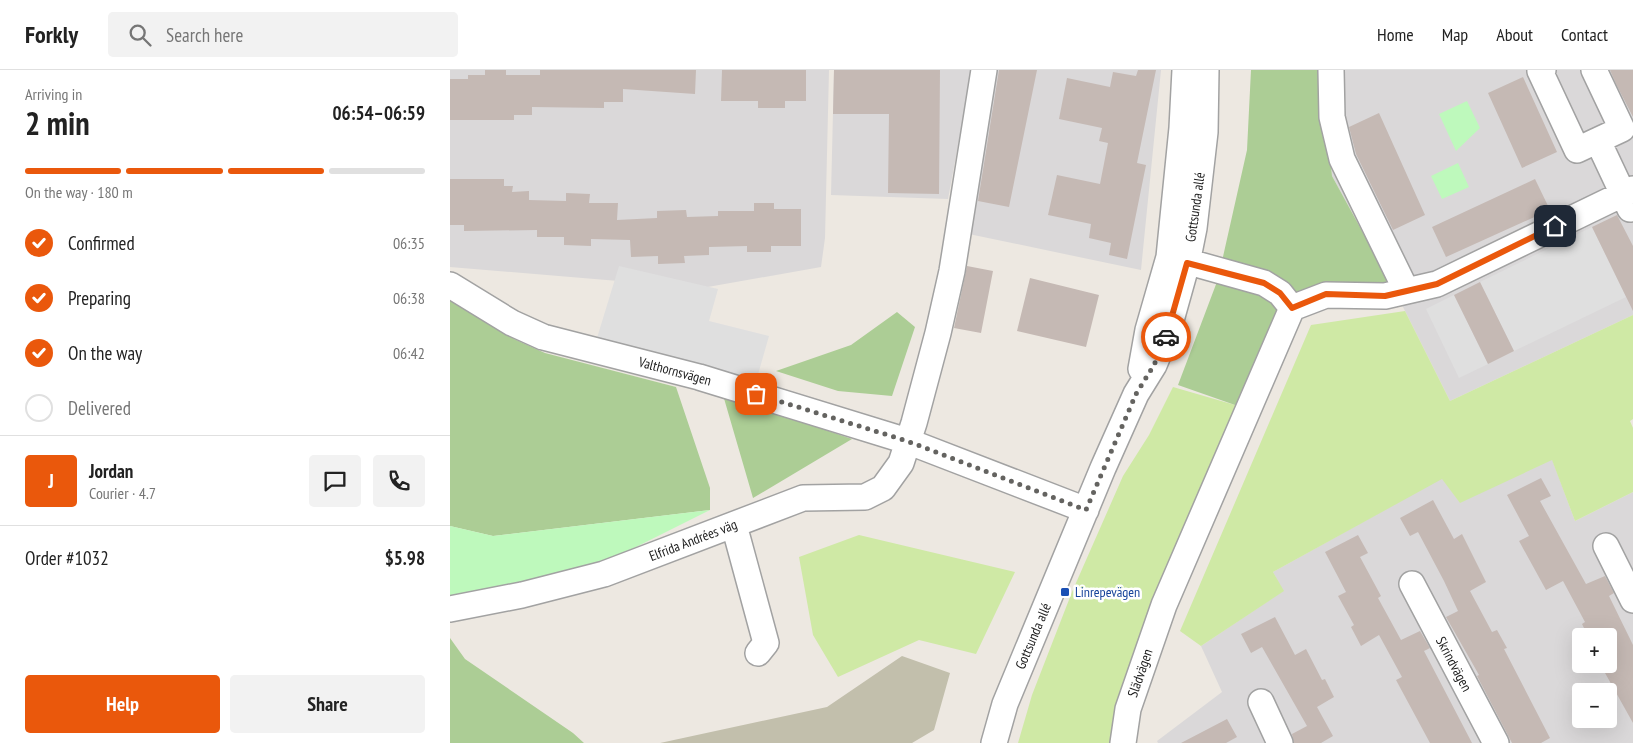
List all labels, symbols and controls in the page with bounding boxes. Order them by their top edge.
search box [108,12,458,57]
text: Forkly [25,19,78,50]
icon: search [126,21,154,49]
text: Search here [166,23,243,47]
text: Home [1377,23,1414,46]
text: Map [1442,23,1468,46]
text: About [1496,23,1533,46]
text: Contact [1561,23,1608,46]
text: Arriving in [25,84,82,104]
text: 06:54–06:59 [332,101,425,125]
text: 2 min [25,102,90,144]
street label: Gottsunda allé [1181,171,1209,243]
text: On the way · 180 m [25,182,133,202]
pin [1534,205,1576,247]
icon: home [1541,212,1569,240]
icon: check [25,229,53,257]
text: Confirmed [68,231,135,255]
text: 06:35 [393,233,425,253]
icon: check [25,284,53,312]
text: Preparing [68,286,131,310]
text: 06:38 [393,288,425,308]
courier [1141,312,1191,362]
icon: car [1152,323,1180,351]
icon: check [25,339,53,367]
text: On the way [68,341,142,365]
text: 06:42 [393,343,425,363]
street label: Valthornsvägen [636,352,713,389]
pin [735,373,777,415]
icon: bag [742,380,770,408]
text: Delivered [68,396,131,420]
button: chat [309,455,361,507]
button: phone [373,455,425,507]
text: Jordan [89,459,133,483]
text: J [48,469,54,493]
text: Courier · 4.7 [89,483,156,503]
street label: Elfrida Andrées väg [646,515,740,565]
text: Order #1032 [25,546,109,570]
text: $5.98 [385,546,425,570]
place label: Linrepevägen [1075,583,1140,601]
marker: Linrepevägen [1059,586,1071,598]
street label: Gottsunda allé [1011,600,1055,672]
map controls [1572,628,1617,728]
button: + [1572,628,1617,673]
street label: Skrindvägen [1432,634,1476,694]
street label: Slädvägen [1123,646,1157,700]
button: Help [25,675,220,733]
button: Share [230,675,425,733]
button: − [1572,683,1617,728]

